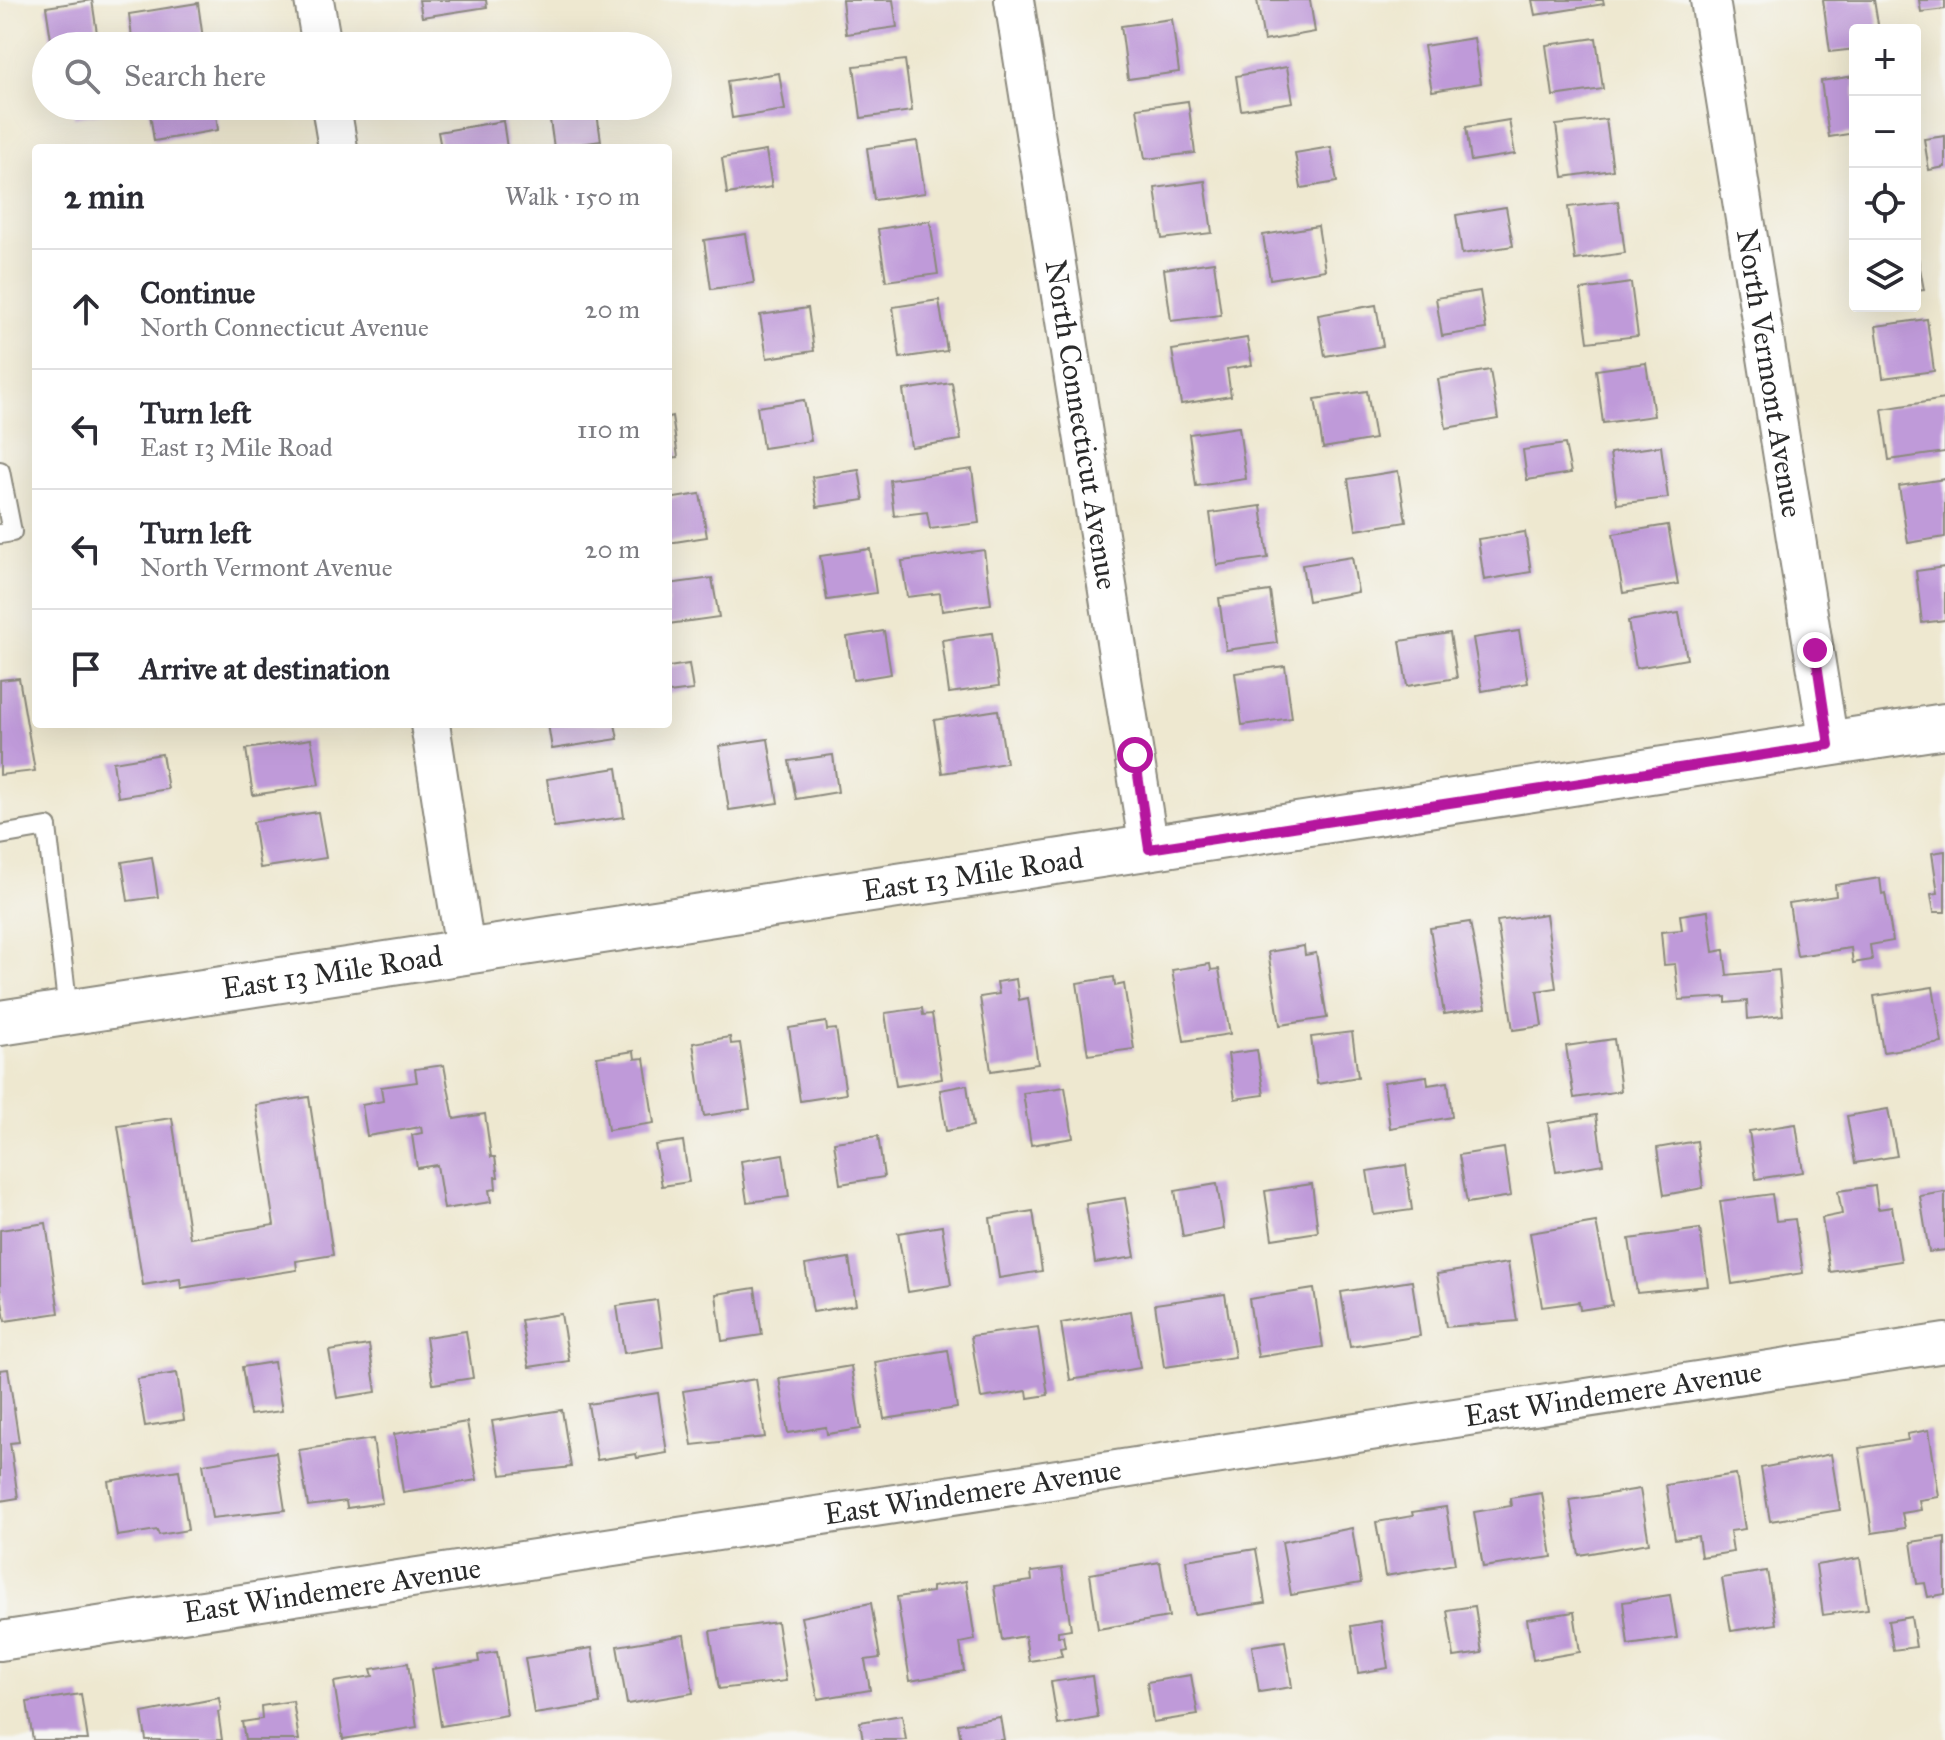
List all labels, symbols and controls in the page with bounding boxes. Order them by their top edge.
map controls [1849,24,1921,312]
button: + [1849,24,1921,96]
search box [32,32,672,120]
icon: search [60,54,104,98]
text: Search here [124,58,266,94]
button: − [1849,96,1921,168]
button: locate [1849,168,1921,240]
text: 2 min [64,176,144,217]
text: Walk · 150 m [505,180,640,212]
street label: North Vermont Avenue [1729,227,1810,520]
button: layers [1849,240,1921,312]
street label: North Connecticut Avenue [1038,257,1125,592]
text: Continue [140,275,255,311]
icon: ahead [64,287,108,331]
text: 20 m [585,293,640,325]
text: North Connecticut Avenue [140,311,429,343]
text: Turn left [140,395,251,431]
icon: left [64,407,108,451]
text: 110 m [577,413,640,445]
text: East 13 Mile Road [140,431,333,463]
text: Turn left [140,515,251,551]
icon: left [64,527,108,571]
text: 20 m [585,533,640,565]
text: North Vermont Avenue [140,551,393,583]
route end [1797,632,1833,668]
icon: arrive [64,647,108,691]
text: Arrive at destination [140,651,390,687]
route start [1117,737,1153,773]
street label: East 13 Mile Road [860,840,1086,909]
street label: East 13 Mile Road [219,938,445,1007]
street label: East Windemere Avenue [1462,1353,1764,1434]
street label: East Windemere Avenue [821,1451,1124,1533]
street label: East Windemere Avenue [181,1550,483,1631]

